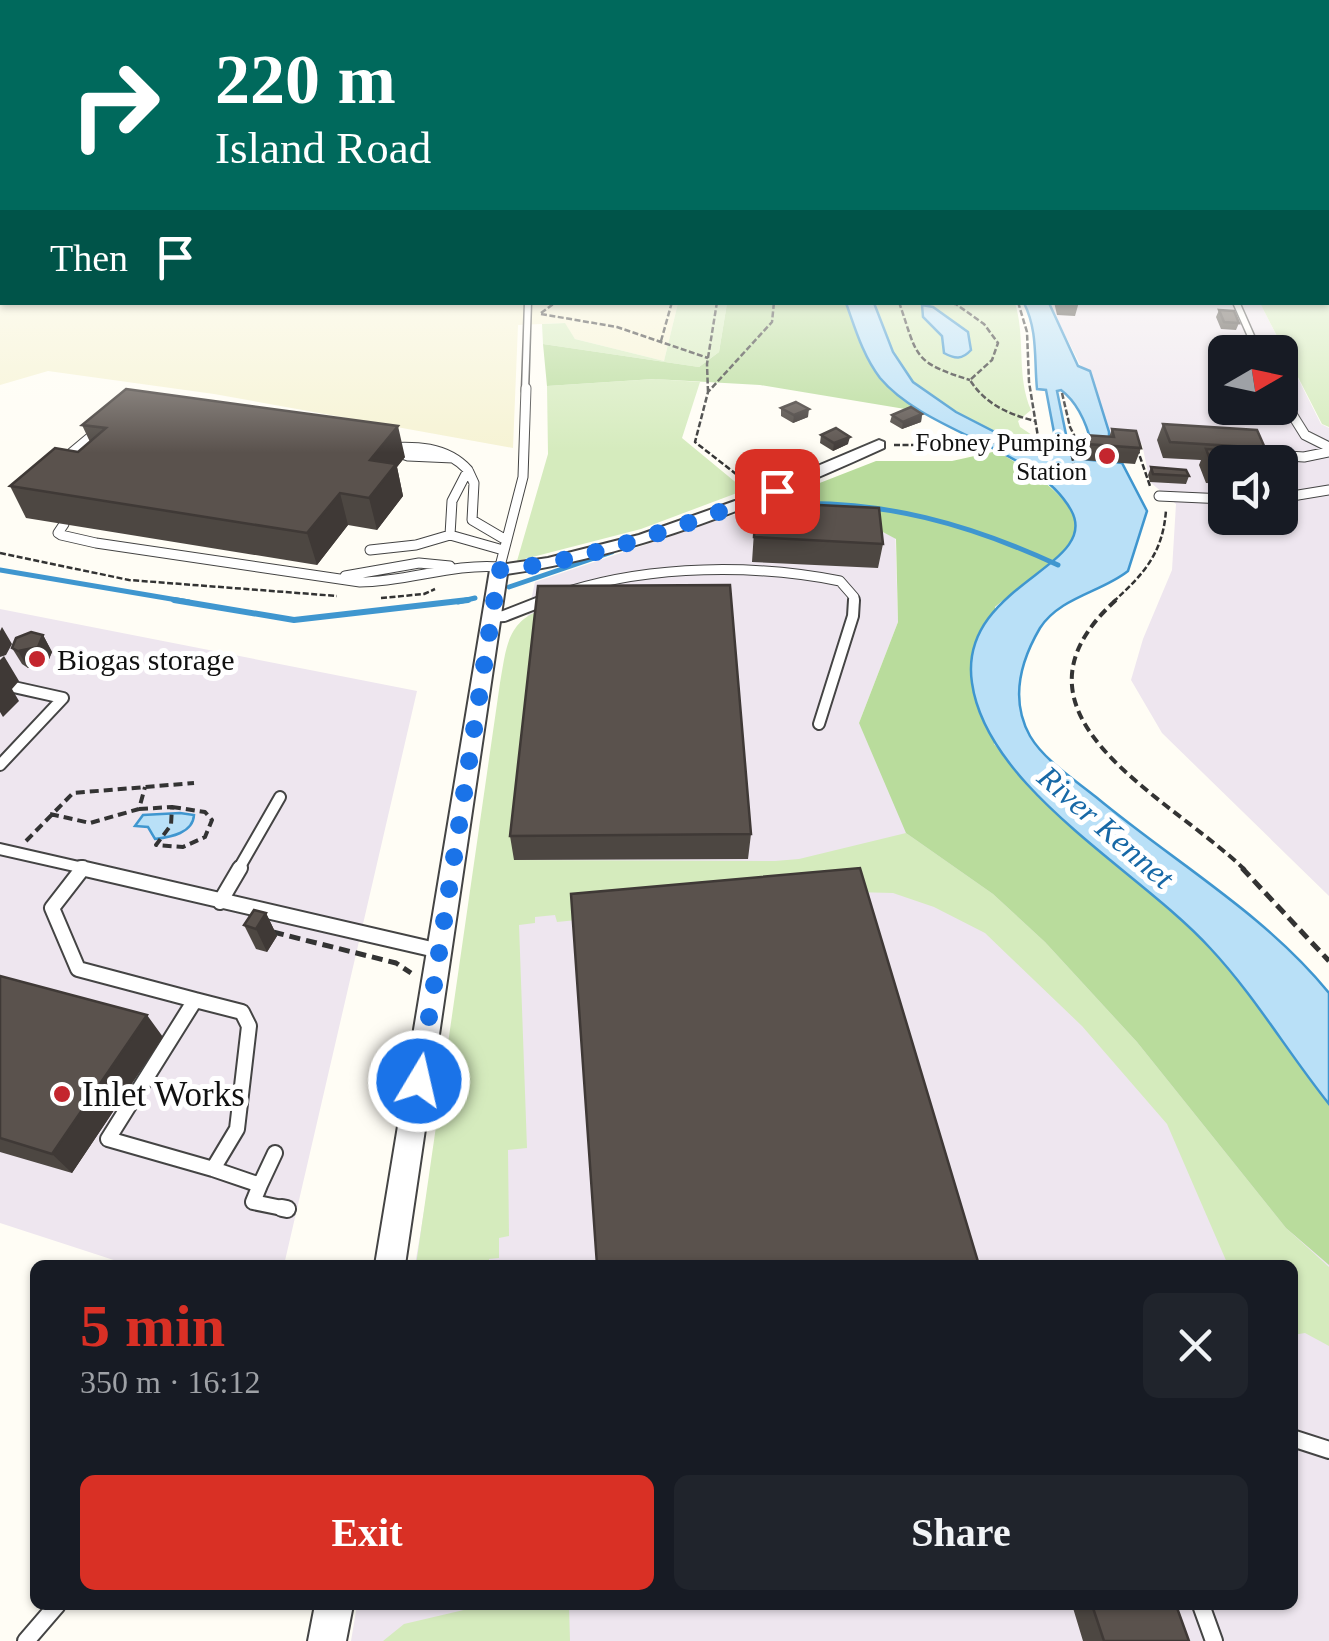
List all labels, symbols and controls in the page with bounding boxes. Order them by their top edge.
icon: right [50,40,180,170]
text: 220 m [215,41,396,118]
text: Island Road [215,123,431,173]
icon: arrive [148,230,203,285]
text: Then [50,237,128,279]
north arrow [1208,335,1298,425]
map controls [1208,335,1298,535]
place label: Fobney Pumping Station [915,429,1087,485]
marker: Fobney Pumping Station [1096,445,1118,467]
button: sound [1208,445,1298,535]
pin [735,449,820,534]
icon: arrive [750,464,805,519]
place label: Biogas storage [57,643,234,676]
marker: Biogas storage [26,648,48,670]
water label: River Kennet [1030,758,1182,896]
position arrow [367,1029,471,1133]
place label: Inlet Works [82,1075,245,1114]
marker: Inlet Works [51,1083,73,1105]
text: 5 min [80,1293,225,1359]
button: close [1143,1293,1248,1398]
text: 350 m · 16:12 [80,1364,260,1400]
button: Exit [80,1475,654,1590]
button: Share [674,1475,1248,1590]

